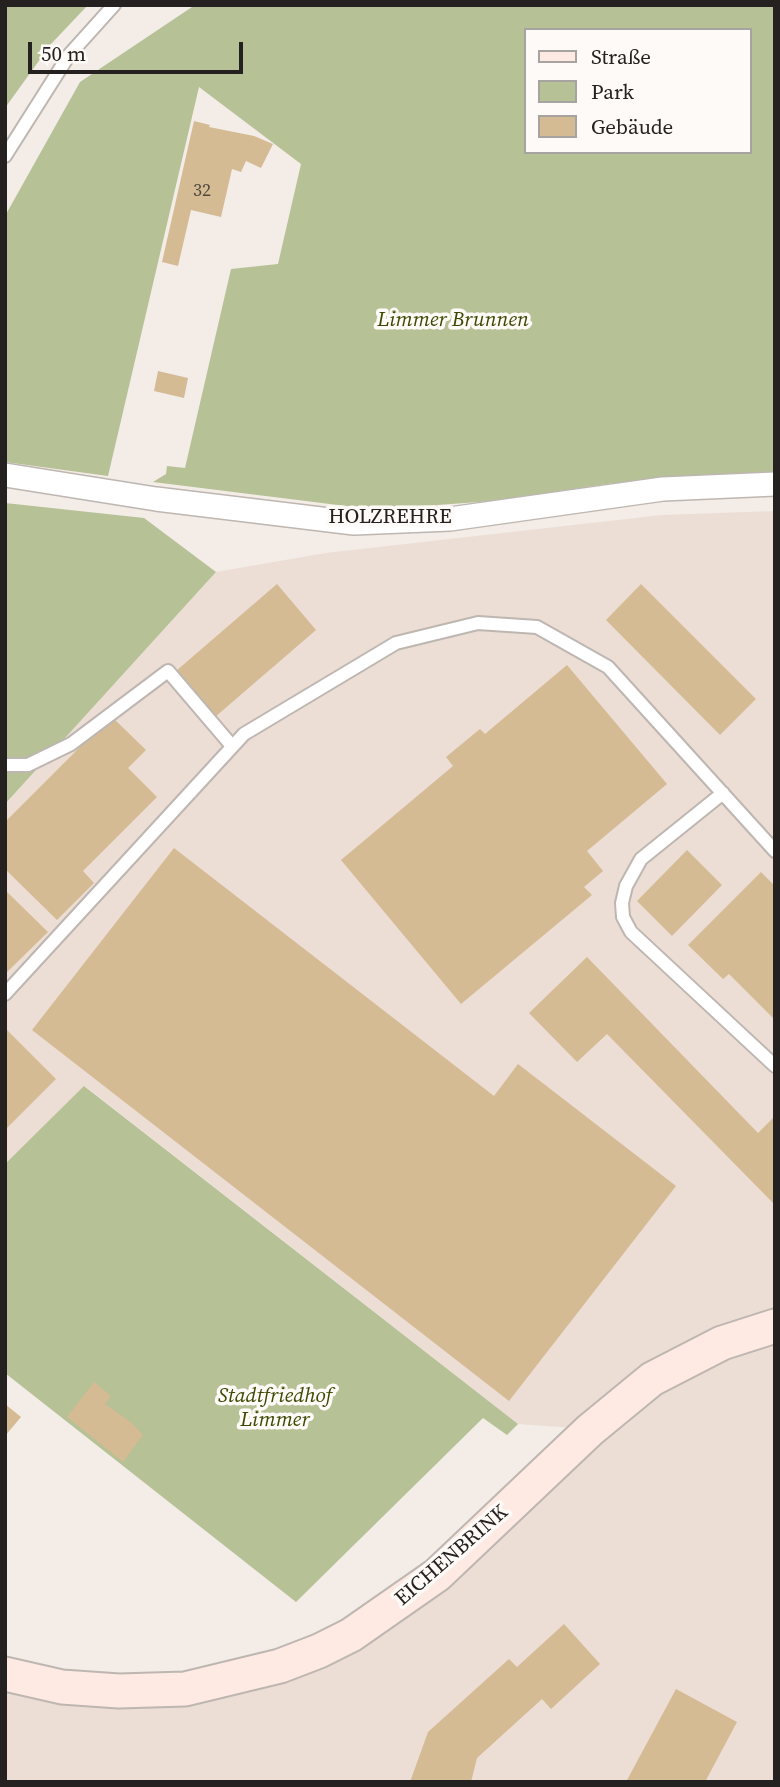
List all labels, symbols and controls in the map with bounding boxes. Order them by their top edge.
scale bar [32,28,247,72]
legend [524,28,752,154]
text: 50 m [41,39,86,68]
text: Straße [591,42,651,71]
text: Park [591,77,634,106]
text: Gebäude [591,112,673,141]
house number: 32 [193,180,211,202]
park label: Limmer Brunnen [377,308,529,334]
street label: HOLZREHRE [328,505,452,531]
park label: Stadtfriedhof Limmer [218,1384,332,1434]
street label: EICHENBRINK [391,1500,513,1612]

